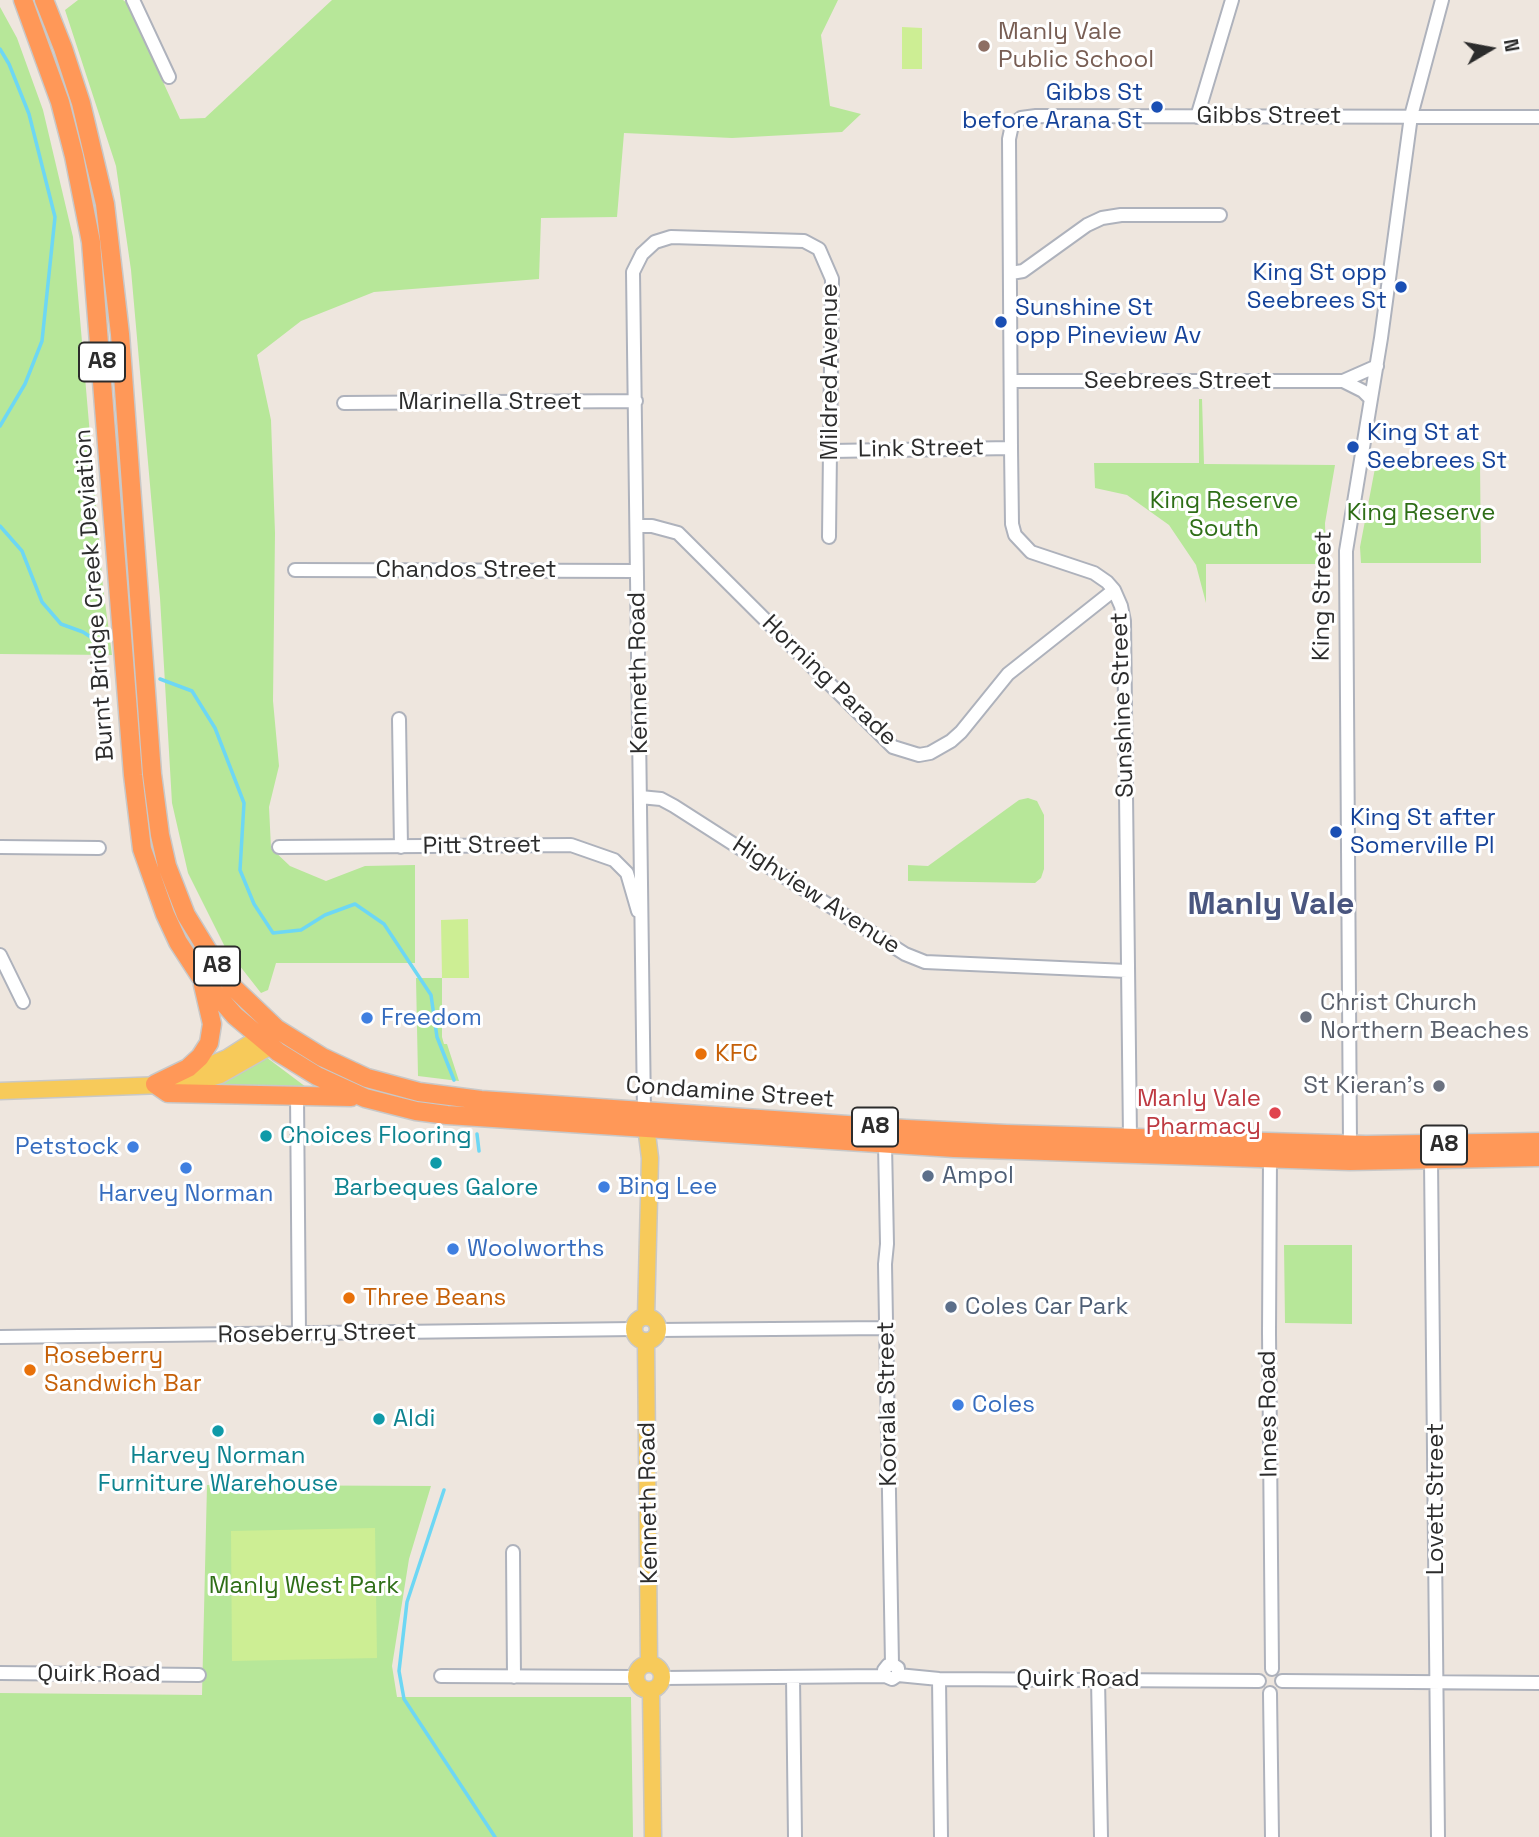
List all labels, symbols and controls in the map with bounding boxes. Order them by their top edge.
north arrow [1455,14,1525,84]
place label: Manly Vale Public School [998,18,1154,74]
text: N [1498,37,1525,54]
marker: Manly Vale Public School [976,38,992,54]
place label: Gibbs St before Arana St [962,79,1143,135]
marker: Gibbs St before Arana St [1149,99,1165,115]
street label: Gibbs Street [1197,102,1341,130]
place label: King St opp Seebrees St [1247,259,1387,315]
marker: King St opp Seebrees St [1393,279,1409,295]
street label: Mildred Avenue [816,283,844,461]
place label: Sunshine St opp Pineview Av [1015,294,1201,350]
marker: Sunshine St opp Pineview Av [993,314,1009,330]
road number: A8 [79,342,125,382]
street label: Seebrees Street [1084,367,1272,395]
street label: Marinella Street [398,388,582,416]
place label: King St at Seebrees St [1367,419,1507,475]
street label: Burnt Bridge Creek Deviation [69,428,121,762]
street label: Link Street [858,434,984,464]
marker: King St at Seebrees St [1345,439,1361,455]
park label: King Reserve South [1150,487,1298,543]
park label: King Reserve [1347,499,1495,527]
street label: King Street [1307,531,1339,661]
street label: Chandos Street [375,556,557,584]
street label: Kenneth Road [623,592,655,754]
street label: Horning Parade [756,609,902,753]
street label: Sunshine Street [1105,612,1141,798]
place label: King St after Somerville Pl [1350,804,1496,860]
marker: King St after Somerville Pl [1328,824,1344,840]
street label: Pitt Street [422,831,542,861]
street label: Highview Avenue [727,831,905,961]
district label: Manly Vale [1187,886,1355,924]
road number: A8 [194,946,240,986]
place label: Christ Church Northern Beaches [1320,989,1529,1045]
place label: Freedom [381,1004,482,1032]
marker: Christ Church Northern Beaches [1298,1009,1314,1025]
marker: Freedom [359,1010,375,1026]
place label: KFC [715,1040,758,1068]
marker: KFC [693,1046,709,1062]
street label: Condamine Street [625,1071,835,1115]
place label: St Kieran's [1303,1072,1425,1100]
marker: St Kieran's [1431,1078,1447,1094]
place label: Manly Vale Pharmacy [1137,1085,1261,1141]
marker: Manly Vale Pharmacy [1267,1105,1283,1121]
road number: A8 [852,1108,898,1146]
place label: Choices Flooring [280,1122,472,1150]
road number: A8 [1421,1126,1467,1164]
marker: Choices Flooring [258,1128,274,1144]
place label: Petstock [15,1133,119,1161]
marker: Petstock [125,1139,141,1155]
marker: Barbeques Galore [428,1155,444,1171]
marker: Harvey Norman [178,1160,194,1176]
place label: Ampol [942,1162,1014,1190]
marker: Ampol [920,1168,936,1184]
place label: Bing Lee [618,1173,717,1201]
place label: Barbeques Galore [334,1174,538,1202]
marker: Bing Lee [596,1179,612,1195]
place label: Harvey Norman [98,1180,274,1208]
place label: Woolworths [467,1235,604,1263]
marker: Woolworths [445,1241,461,1257]
place label: Three Beans [363,1284,506,1312]
marker: Three Beans [341,1290,357,1306]
place label: Coles Car Park [965,1293,1128,1321]
marker: Coles Car Park [943,1299,959,1315]
street label: Roseberry Street [217,1318,417,1350]
street label: Koorala Street [872,1321,904,1487]
place label: Roseberry Sandwich Bar [44,1342,202,1398]
street label: Innes Road [1253,1350,1285,1478]
marker: Roseberry Sandwich Bar [22,1362,38,1378]
place label: Coles [972,1391,1035,1419]
marker: Coles [950,1397,966,1413]
place label: Aldi [393,1405,435,1433]
marker: Aldi [371,1411,387,1427]
street label: Kenneth Road [633,1422,665,1584]
marker: Harvey Norman Furniture Warehouse [210,1423,226,1439]
street label: Lovett Street [1422,1423,1450,1575]
place label: Harvey Norman Furniture Warehouse [98,1442,338,1498]
park label: Manly West Park [209,1572,399,1600]
street label: Quirk Road [37,1660,161,1688]
street label: Quirk Road [1016,1665,1140,1693]

